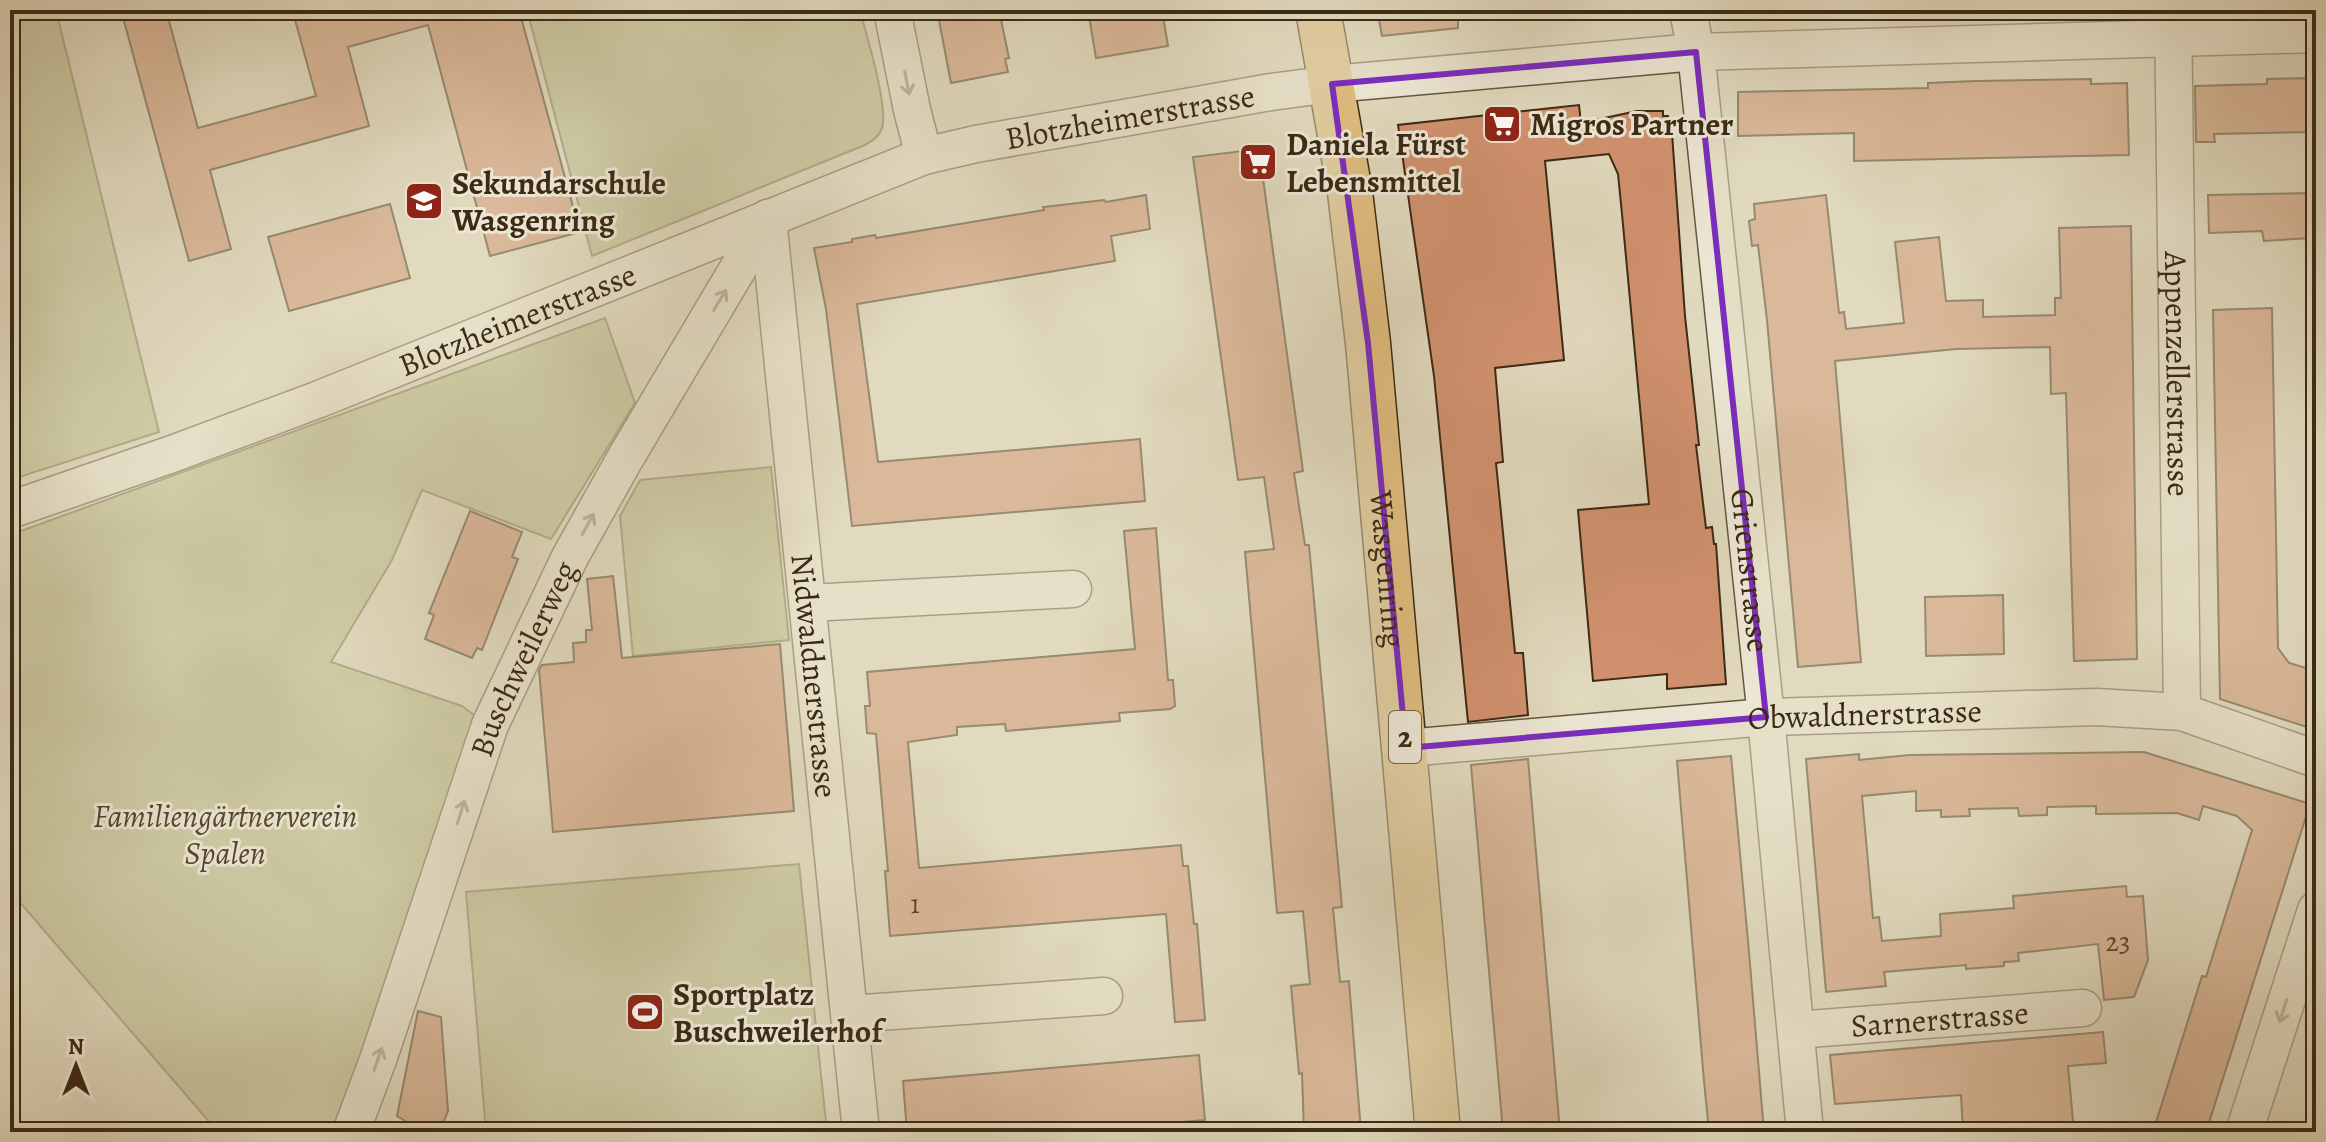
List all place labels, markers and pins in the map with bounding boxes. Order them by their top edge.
place label: Migros Partner [1530,102,1733,146]
supermarket icon: Migros Partner [1481,103,1523,145]
place label: Daniela Fürst Lebensmittel [1286,122,1466,203]
supermarket icon: Daniela Fürst Lebensmittel [1237,141,1279,183]
place label: Sekundarschule Wasgenring [451,161,666,242]
school or university icon: Sekundarschule Wasgenring [403,180,445,222]
place label: Sportplatz Buschweilerhof [673,972,886,1053]
sports icon: Sportplatz Buschweilerhof [624,991,666,1033]

